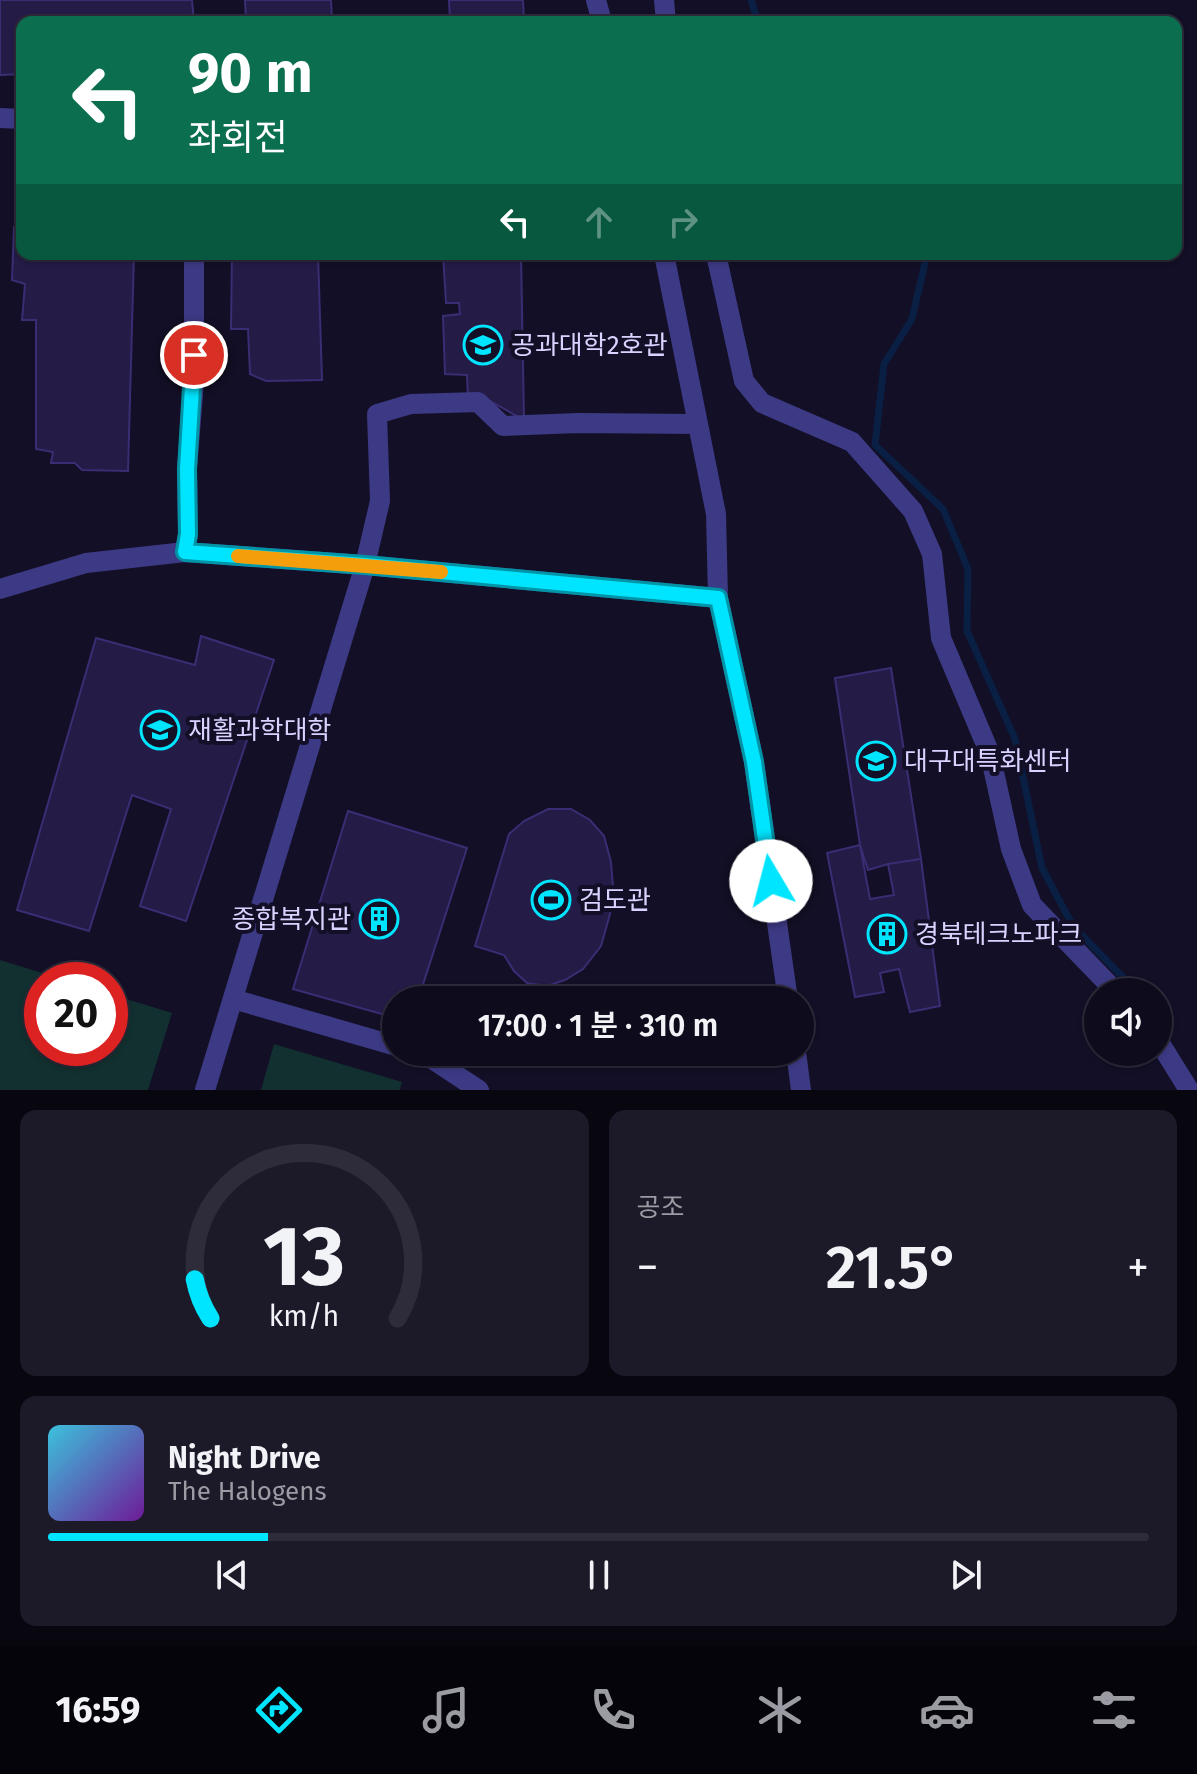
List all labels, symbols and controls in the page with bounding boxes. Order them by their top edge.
text: 90 m [188,40,313,107]
icon: left [56,48,160,152]
text: 좌회전 [188,116,287,160]
icon: left [493,200,537,244]
icon: ahead [577,200,621,244]
icon: right [661,200,705,244]
pin [160,321,228,389]
school or university icon: 공과대학2호관 [462,324,504,366]
place label: 공과대학2호관 [511,330,667,361]
icon: arrive [172,333,216,377]
school or university icon: 재활과학대학 [139,709,181,751]
place label: 재활과학대학 [188,715,332,746]
school or university icon: 대구대특화센터 [855,740,897,782]
place label: 대구대특화센터 [904,746,1071,777]
position arrow [729,839,813,923]
sports icon: 검도관 [530,879,572,921]
place label: 검도관 [579,885,651,916]
building icon: 종합복지관 [358,898,400,940]
place label: 종합복지관 [231,904,351,935]
building icon: 경북테크노파크 [866,913,908,955]
place label: 경북테크노파크 [915,919,1082,950]
speed limit sign: 20 [24,962,128,1066]
map controls [1084,978,1172,1066]
button: sound [1084,978,1172,1066]
text: 17:00 · 1 분 · 310 m [478,1008,718,1044]
text: 공조 [637,1192,684,1223]
text: 13 [263,1207,345,1307]
text: 21.5° [826,1232,960,1304]
text: − [637,1241,659,1294]
text: + [1127,1241,1149,1294]
text: km/h [269,1299,340,1334]
text: Night Drive [168,1440,321,1476]
text: The Halogens [168,1476,327,1507]
icon: previous [210,1553,254,1597]
icon: pause [577,1553,621,1597]
icon: next [944,1553,988,1597]
icon: directions [251,1682,307,1738]
icon: music [418,1682,474,1738]
icon: phone [585,1682,641,1738]
icon: climate [752,1682,808,1738]
icon: car [919,1682,975,1738]
icon: filters [1086,1682,1142,1738]
text: 16:59 [55,1688,140,1732]

